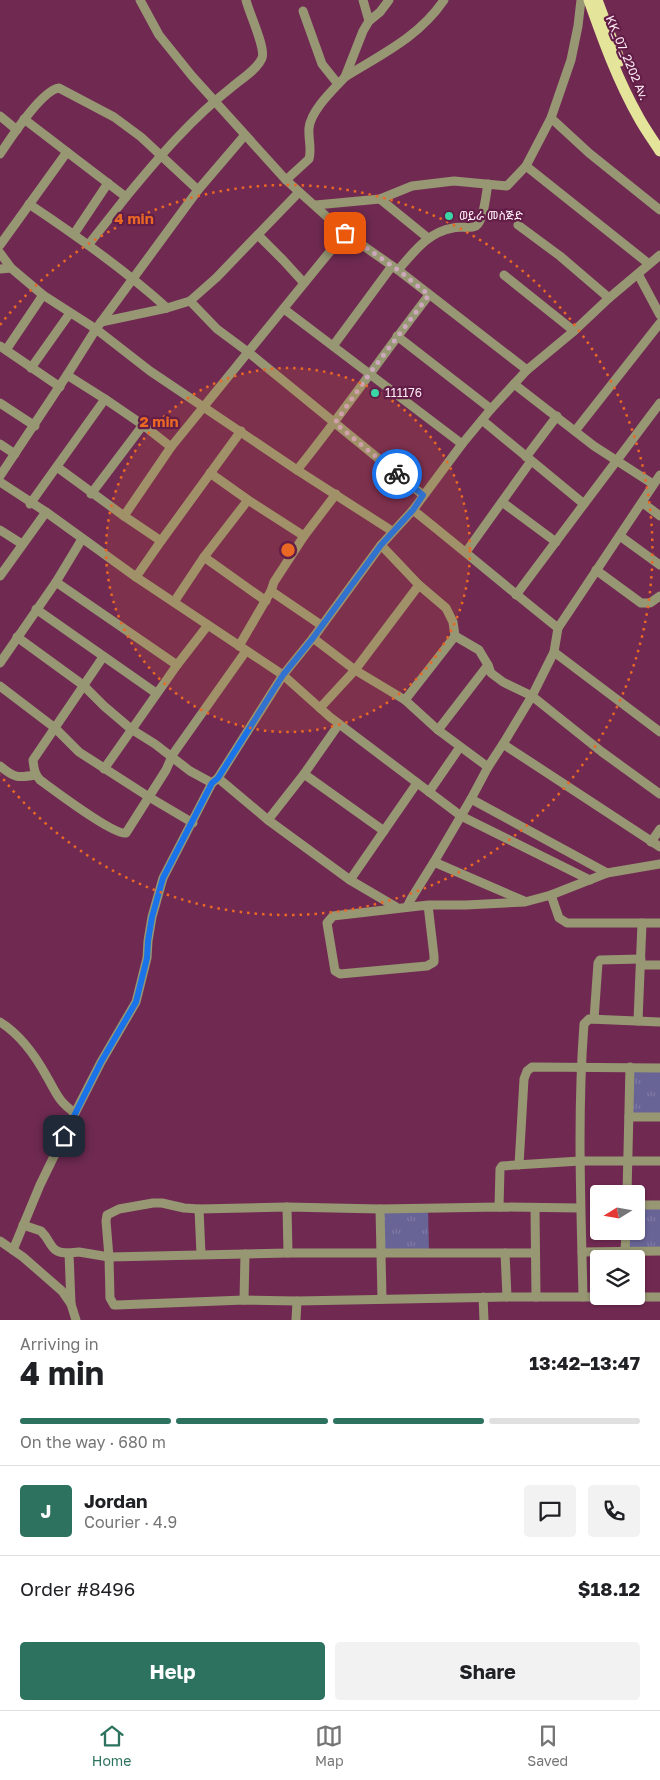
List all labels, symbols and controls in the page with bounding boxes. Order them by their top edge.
street label: KK_07_2202 Av. [603,13,652,102]
place label: ወይራ መስጅድ [459,208,523,223]
text: 4 min [114,209,154,227]
marker: ወይራ መስጅድ [443,210,455,222]
pin [324,212,366,254]
icon: bag [331,219,359,247]
place label: 111176 [385,385,422,400]
marker: 111176 [369,387,381,399]
text: 2 min [139,412,179,430]
courier [372,449,422,499]
icon: bike [383,460,411,488]
centre of rings [279,541,297,559]
pin [43,1115,85,1157]
icon: home [50,1122,78,1150]
north arrow [590,1185,645,1240]
map controls [590,1185,645,1305]
button: layers [590,1250,645,1305]
text: Arriving in [20,1334,99,1354]
text: 13:42–13:47 [529,1351,640,1374]
text: 4 min [20,1354,104,1392]
text: On the way · 680 m [20,1432,166,1452]
button: chat [524,1485,576,1537]
button: phone [588,1485,640,1537]
text: Jordan [84,1489,148,1512]
text: J [41,1499,51,1522]
text: Courier · 4.9 [84,1512,177,1532]
text: Order #8496 [20,1577,135,1600]
text: $18.12 [578,1577,640,1600]
button: Help [20,1642,325,1700]
button: Share [335,1642,640,1700]
tab: Home [92,1722,131,1769]
tab: Map [315,1722,344,1769]
tab: Saved [527,1722,568,1769]

